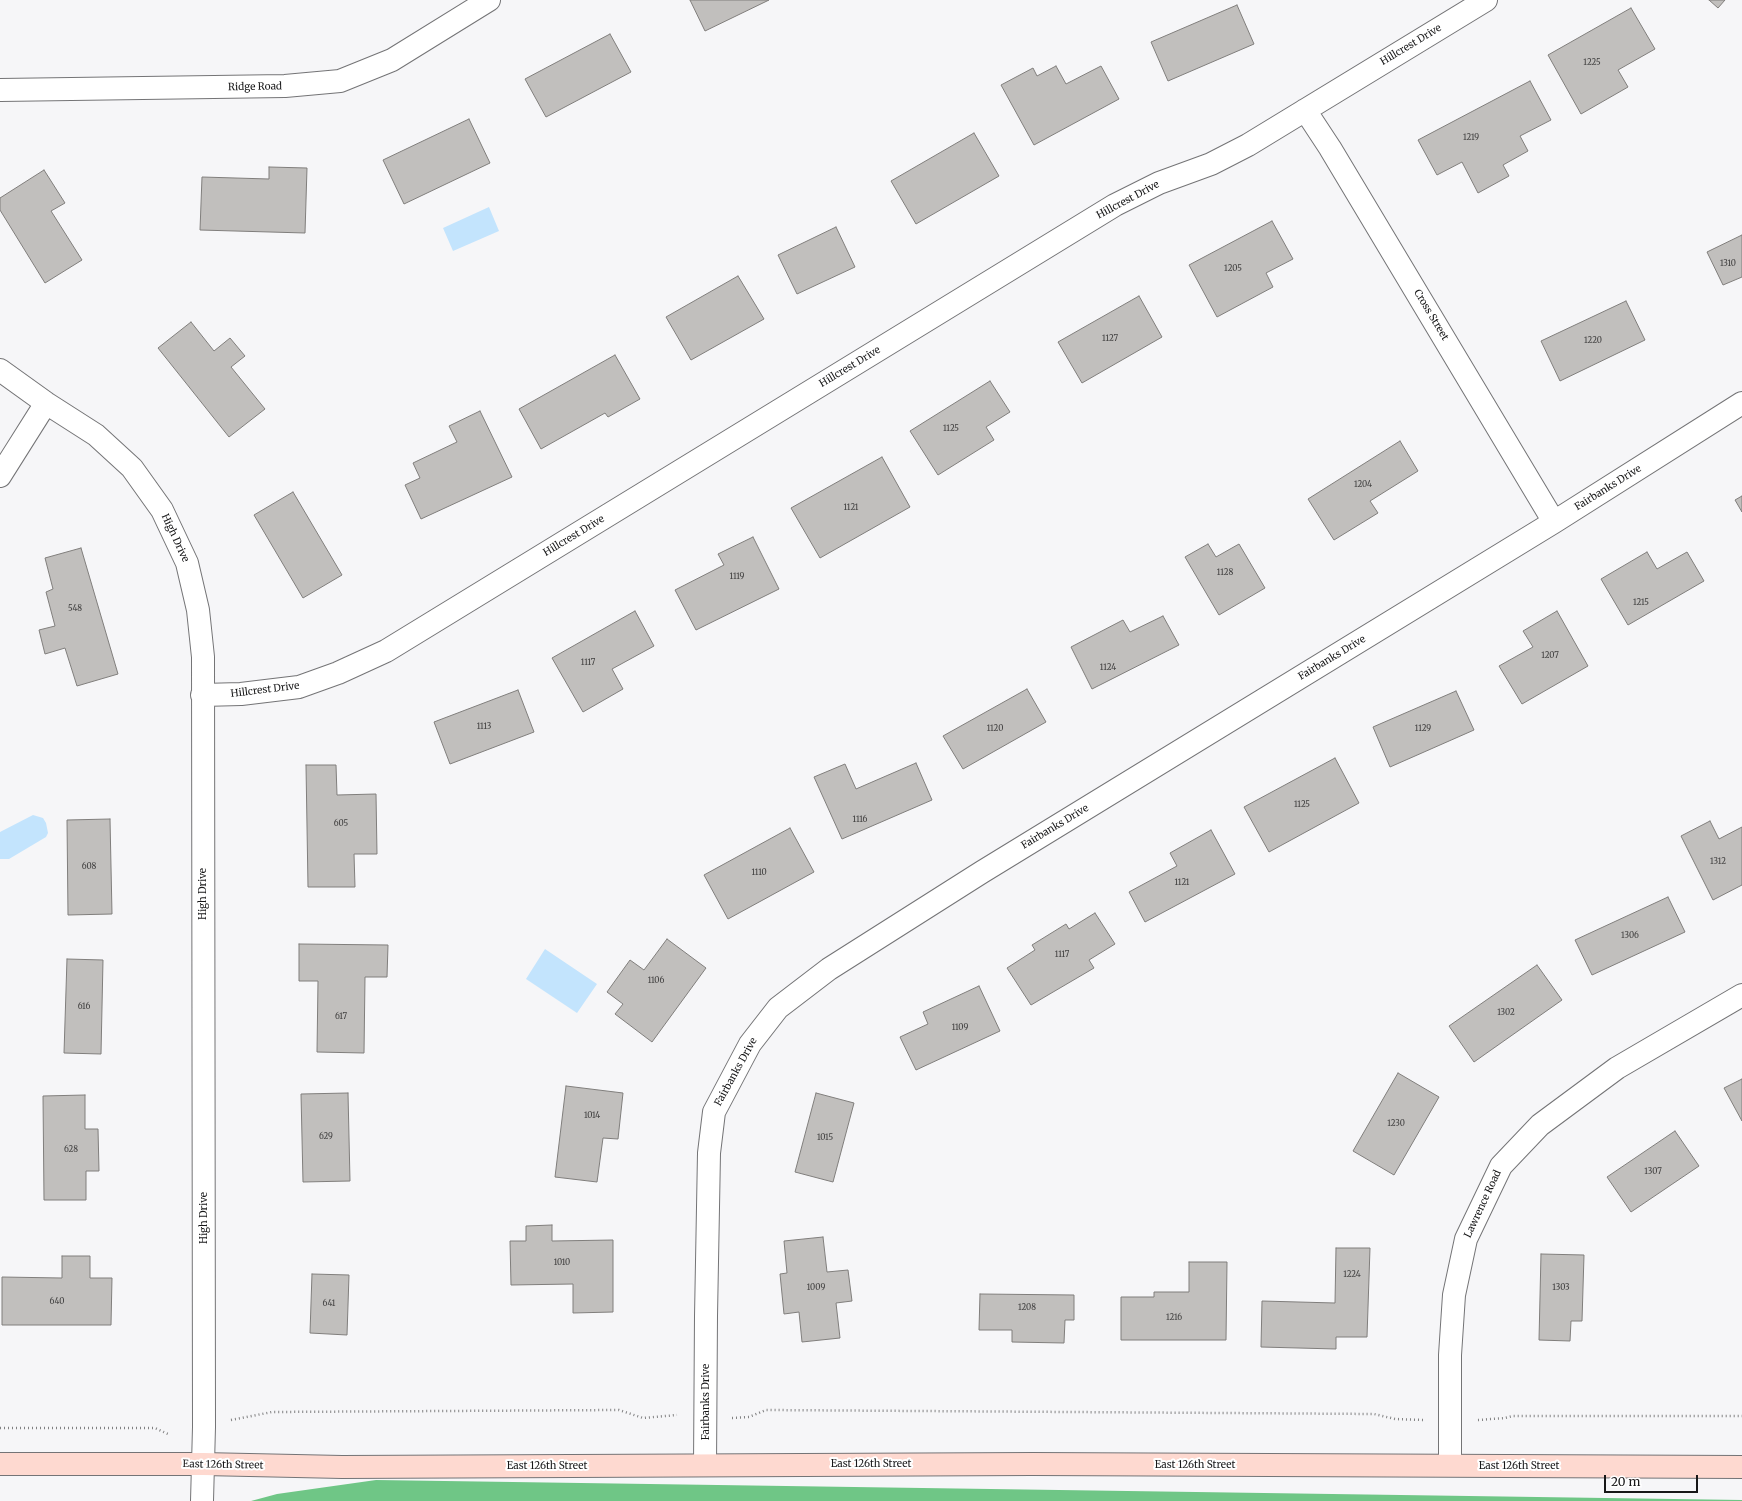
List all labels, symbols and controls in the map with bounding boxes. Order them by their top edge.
street label: Hillcrest Drive [1378,22,1444,68]
house number: 1225 [1583,58,1601,68]
street label: Ridge Road [228,81,282,93]
house number: 1219 [1463,133,1479,143]
street label: Hillcrest Drive [1095,178,1161,222]
house number: 1310 [1720,259,1736,269]
house number: 1205 [1224,264,1242,274]
street label: Cross Street [1411,287,1451,343]
house number: 1127 [1102,334,1118,344]
house number: 1220 [1584,336,1602,346]
street label: Hillcrest Drive [817,344,883,390]
house number: 1125 [943,424,959,434]
street label: Fairbanks Drive [1572,463,1644,513]
house number: 1204 [1354,480,1372,490]
house number: 1121 [844,503,858,513]
street label: High Drive [159,512,191,564]
street label: Hillcrest Drive [541,513,607,559]
house number: 1128 [1217,568,1233,578]
house number: 1119 [730,572,744,582]
house number: 1215 [1633,598,1649,608]
house number: 548 [68,604,82,614]
street label: Fairbanks Drive [1296,633,1368,683]
house number: 1207 [1541,651,1559,661]
house number: 1117 [581,658,595,668]
house number: 1124 [1100,663,1116,673]
street label: Hillcrest Drive [230,680,300,700]
house number: 1113 [477,722,491,732]
house number: 1120 [987,724,1003,734]
house number: 1129 [1415,724,1431,734]
house number: 1125 [1294,800,1310,810]
street label: Fairbanks Drive [1019,802,1091,852]
house number: 1116 [853,815,867,825]
house number: 605 [334,819,348,829]
house number: 1312 [1710,857,1726,867]
house number: 608 [82,862,96,872]
street label: High Drive [197,868,209,920]
house number: 1110 [751,868,767,878]
house number: 1121 [1175,878,1189,888]
house number: 1306 [1621,931,1639,941]
house number: 1117 [1055,950,1069,960]
house number: 1106 [648,976,664,986]
house number: 616 [78,1002,90,1012]
house number: 1302 [1497,1008,1515,1018]
house number: 617 [335,1012,347,1022]
house number: 1109 [952,1023,968,1033]
street label: Fairbanks Drive [712,1036,760,1108]
house number: 1014 [584,1111,600,1121]
house number: 1230 [1387,1119,1405,1129]
house number: 629 [319,1132,333,1142]
house number: 1015 [817,1133,833,1143]
house number: 628 [64,1145,78,1155]
house number: 1307 [1644,1167,1662,1177]
street label: Lawrence Road [1462,1168,1504,1240]
street label: High Drive [198,1192,210,1244]
house number: 1010 [554,1258,570,1268]
house number: 1224 [1343,1270,1361,1280]
house number: 1009 [807,1283,825,1293]
house number: 1303 [1552,1283,1570,1293]
house number: 640 [50,1297,64,1307]
house number: 641 [323,1299,335,1309]
house number: 1208 [1018,1303,1036,1313]
house number: 1216 [1166,1313,1182,1323]
street label: Fairbanks Drive [700,1364,712,1440]
street label: East 126th Street [183,1458,263,1472]
street label: East 126th Street [831,1458,911,1470]
street label: East 126th Street [1155,1459,1235,1471]
street label: East 126th Street [507,1460,587,1472]
street label: East 126th Street [1479,1460,1559,1472]
scale bar [1606,1467,1700,1493]
text: 20 m [1611,1474,1640,1489]

